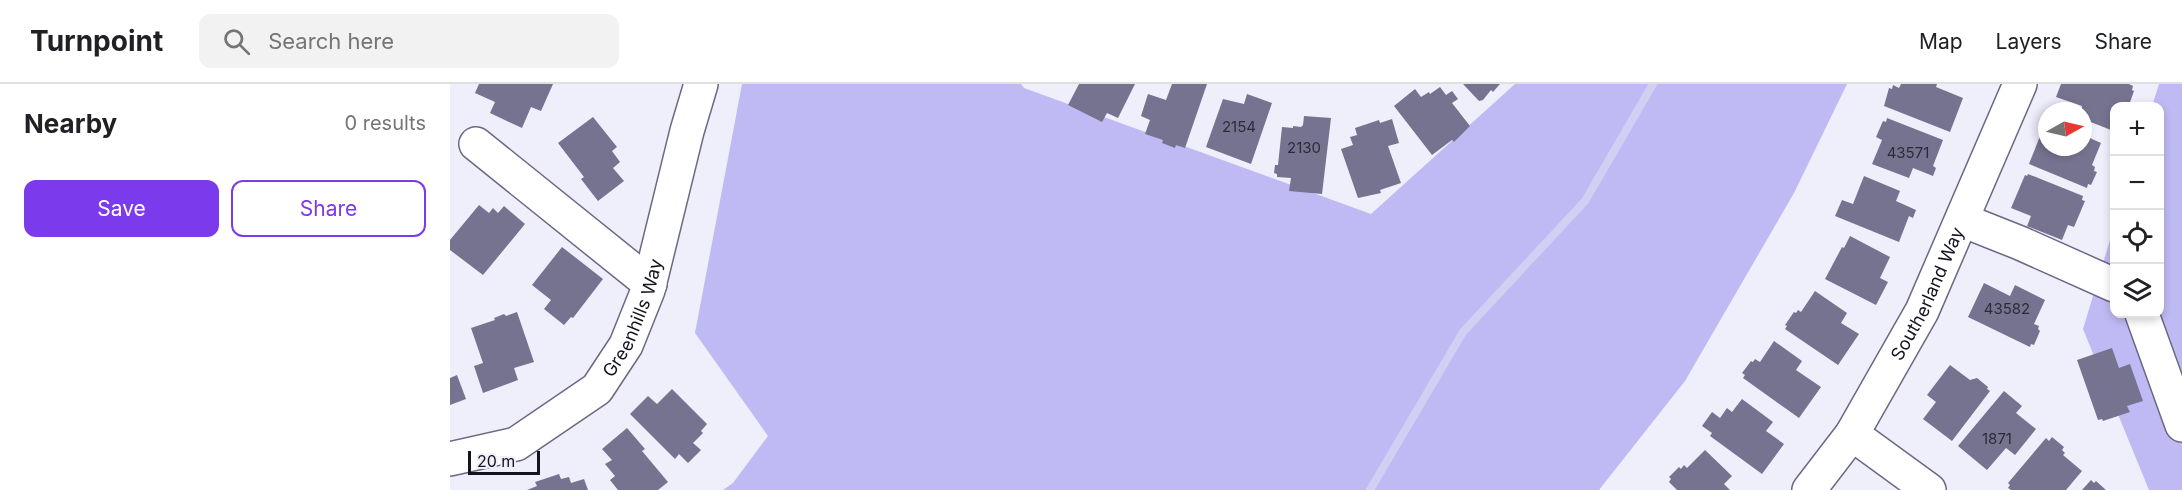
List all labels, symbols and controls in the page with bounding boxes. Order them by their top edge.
search box [199,14,619,68]
text: Turnpoint [30,24,163,58]
icon: search [220,25,253,58]
text: Search here [268,28,394,54]
text: Map [1919,29,1963,54]
text: Layers [1996,29,2062,54]
text: Share [2095,29,2152,54]
north arrow [2038,102,2092,156]
map controls [2110,102,2164,318]
button: + [2110,102,2164,156]
text: Nearby [24,108,117,139]
text: 0 results [344,111,426,135]
house number: 2154 [1222,117,1256,136]
house number: 2130 [1287,138,1321,157]
house number: 43571 [1887,143,1929,162]
button: − [2110,156,2164,210]
button: Save [24,180,219,237]
button: Share [231,180,426,237]
button: locate [2110,210,2164,264]
street label: Southerland Way [1886,224,1967,364]
street label: Greenhills Way [598,257,666,381]
button: layers [2110,264,2164,318]
house number: 43582 [1984,299,2030,318]
house number: 1871 [1982,429,2012,448]
scale bar [468,448,540,476]
text: 20 m [477,451,515,471]

